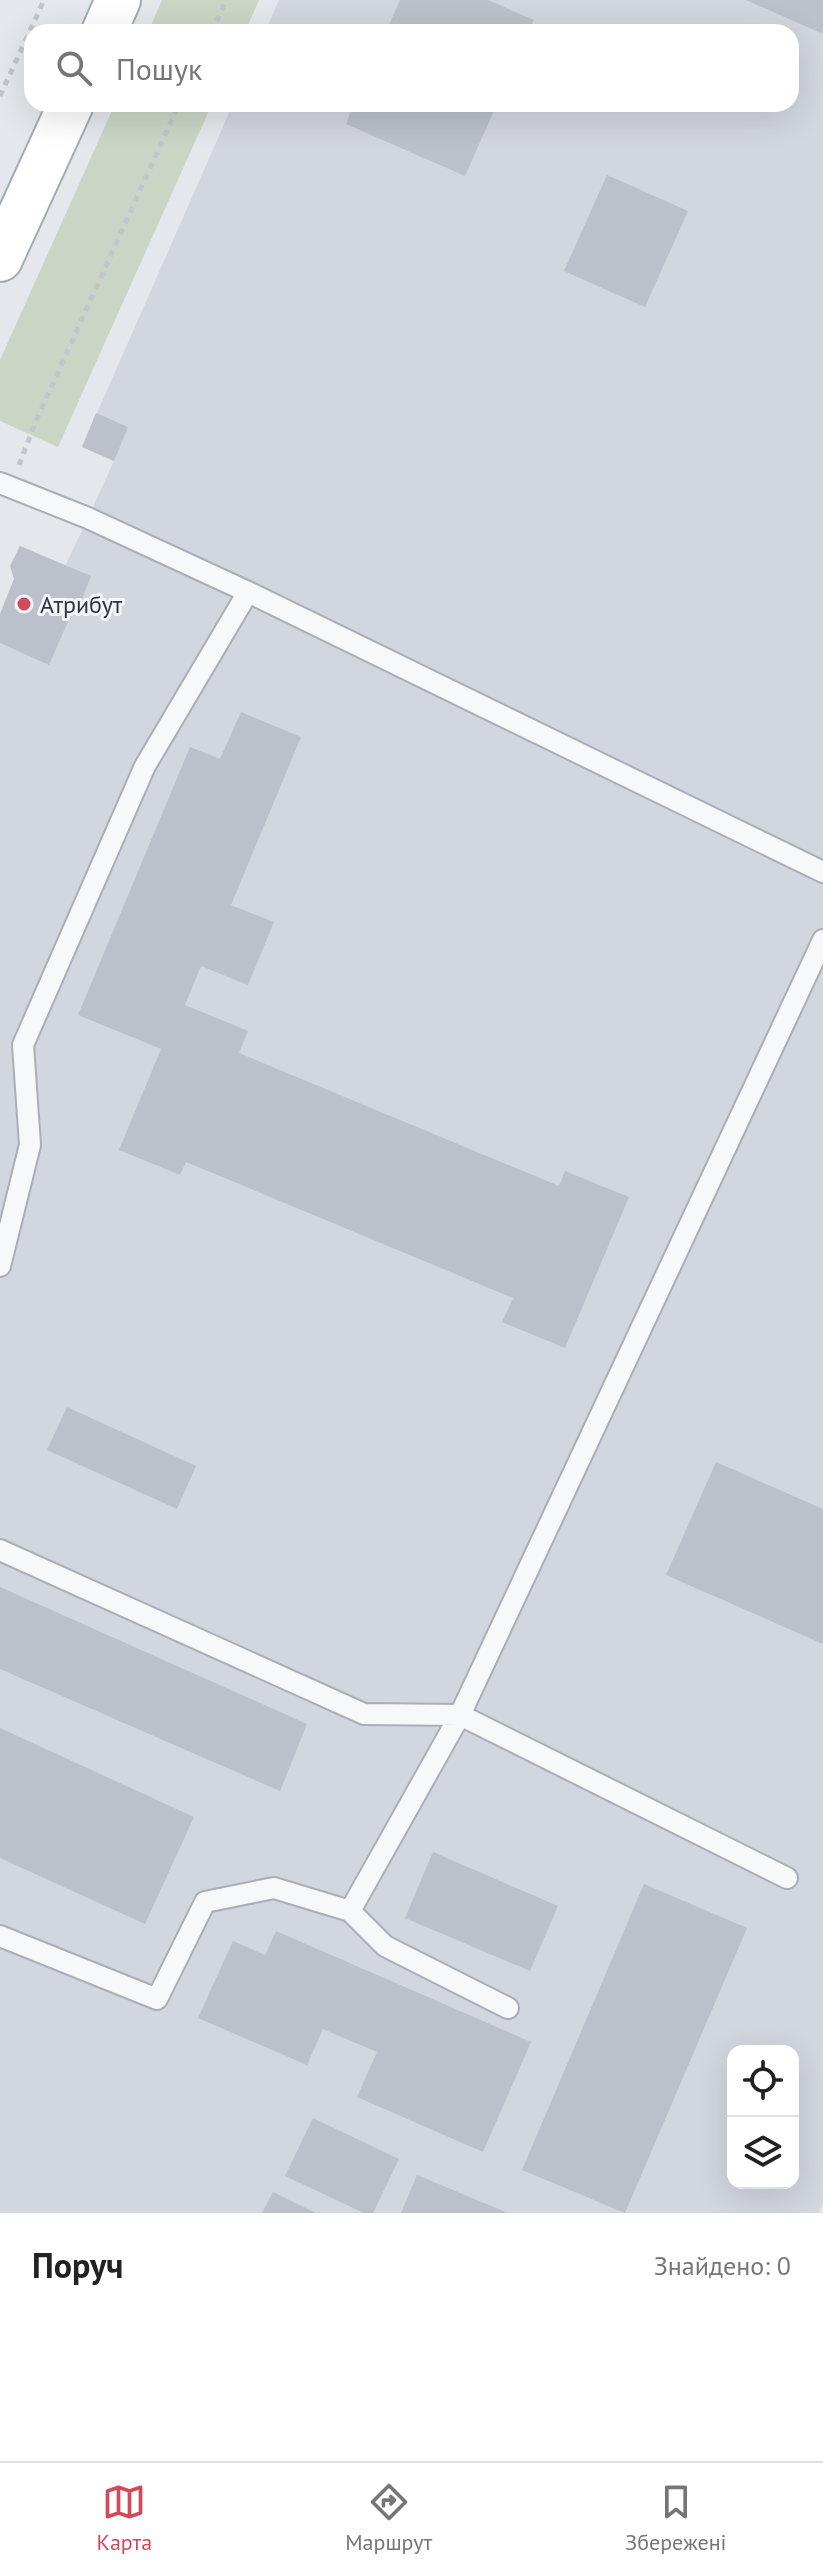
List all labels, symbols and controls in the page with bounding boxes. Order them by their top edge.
search box [24,24,799,112]
icon: search [52,46,96,90]
text: Пошук [116,49,202,88]
place label: Атрибут [40,589,123,620]
marker: Атрибут [15,595,33,613]
map controls [727,2045,799,2189]
button: locate [727,2045,799,2117]
button: layers [727,2117,799,2189]
text: Поруч [32,2243,123,2287]
text: Знайдено: 0 [654,2249,791,2282]
tab: Карта [97,2480,152,2556]
tab: Маршрут [345,2480,432,2556]
tab: Збережені [625,2480,726,2556]

